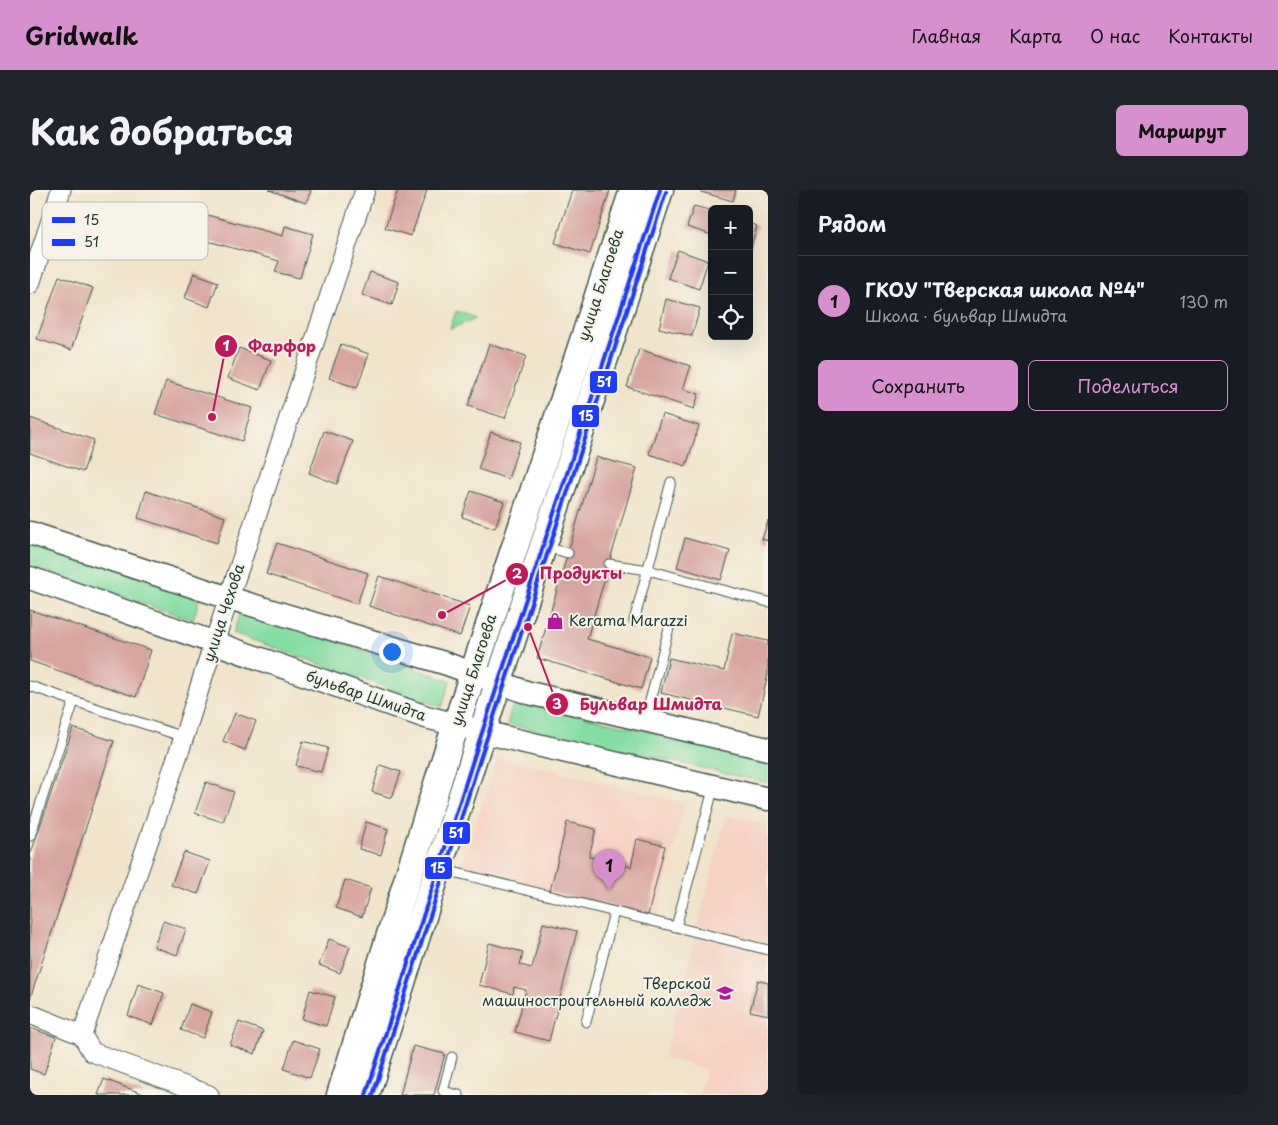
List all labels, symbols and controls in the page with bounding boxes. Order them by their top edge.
text: Gridwalk [25,17,138,53]
text: Главная [912,22,981,49]
text: Карта [1009,22,1062,49]
text: О нас [1090,22,1140,49]
text: Контакты [1168,22,1253,49]
text: Как добраться [30,104,294,157]
button: Маршрут [1116,105,1248,156]
legend [42,202,208,260]
map controls [708,205,753,340]
button: + [708,205,753,250]
text: Рядом [818,207,886,239]
text: 15 [84,209,99,230]
street label: улица Благоева [571,225,629,343]
text: 51 [84,231,99,252]
button: − [708,250,753,295]
text: ГКОУ "Тверская школа №4" [865,275,1145,303]
text: 1 [830,289,838,313]
text: 130 m [1180,289,1228,313]
button: locate [708,295,753,340]
text: Школа · бульвар Шмидта [865,303,1067,327]
callout: Фарфор [213,331,326,362]
text: 1 [222,333,230,356]
text: Фарфор [248,333,316,357]
button: Сохранить [818,360,1018,411]
button: Поделиться [1028,360,1228,411]
line badge: 51 [589,370,618,394]
text: 51 [596,371,612,392]
line badge: 15 [571,404,600,428]
text: 15 [578,405,594,426]
callout: Продукты [504,558,632,589]
street label: улица Чехова [196,560,250,665]
text: Продукты [540,560,622,584]
text: 2 [512,561,523,584]
place label: Kerama Marazzi [569,608,688,631]
street label: улица Благоева [444,610,502,728]
shop icon: Kerama Marazzi [545,611,565,631]
your location [379,639,405,665]
street label: бульвар Шмидта [303,663,431,726]
callout: Бульвар Шмидта [544,689,733,720]
text: 3 [552,691,562,714]
text: Бульвар Шмидта [579,691,723,715]
line badge: 51 [442,821,471,845]
text: 51 [448,822,464,843]
pin: 1 [593,849,625,890]
line badge: 15 [424,856,453,880]
text: 15 [430,857,446,878]
place label: Тверской машиностроительный колледж [482,971,712,1011]
school or university icon: Тверской машиностроительный колледж [715,983,735,1003]

